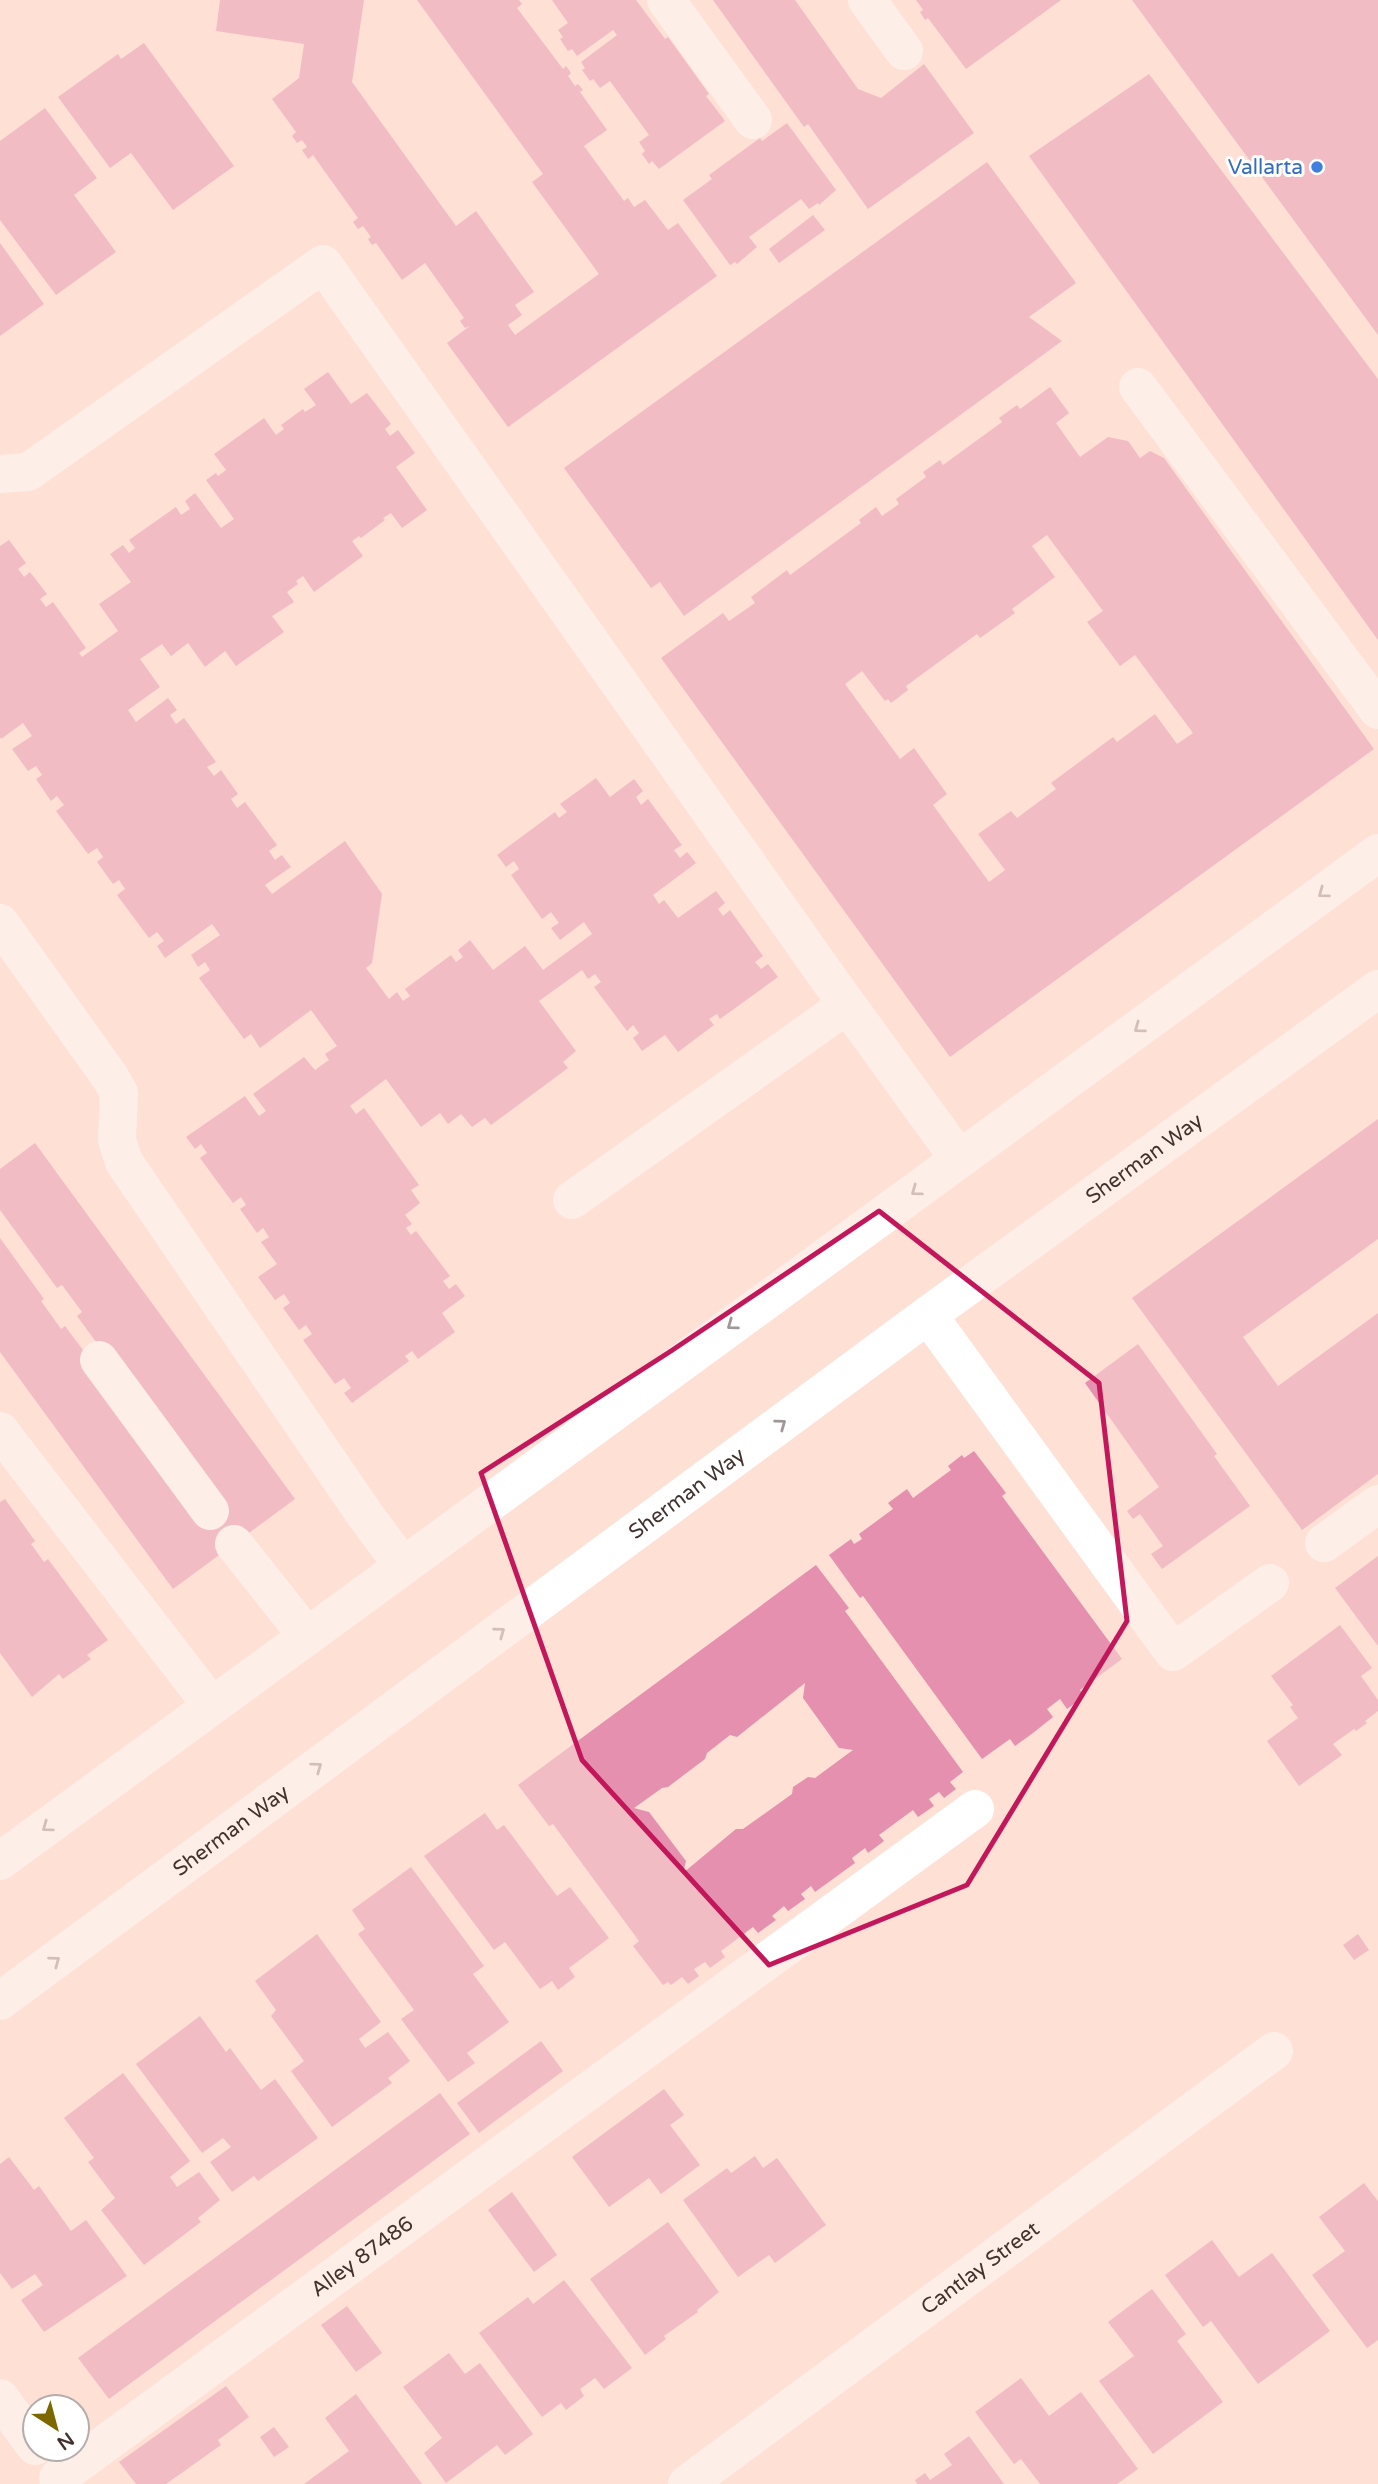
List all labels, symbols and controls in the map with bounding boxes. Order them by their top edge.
place label: Vallarta [1228,155,1303,180]
marker: Vallarta [1309,159,1325,175]
one-way arrow [1318,885,1331,898]
one-way arrow [1134,1019,1147,1032]
street label: Sherman Way [1081,1108,1208,1209]
one-way arrow [911,1183,924,1195]
one-way arrow [728,1317,740,1329]
one-way arrow [773,1419,786,1432]
street label: Sherman Way [624,1443,750,1545]
one-way arrow [492,1628,504,1640]
one-way arrow [309,1763,321,1775]
street label: Sherman Way [168,1780,294,1882]
one-way arrow [42,1818,55,1831]
one-way arrow [47,1956,60,1969]
street label: Alley 87486 [306,2211,418,2302]
street label: Cantlay Street [916,2217,1044,2320]
north arrow [21,2393,91,2463]
text: N [53,2428,78,2454]

